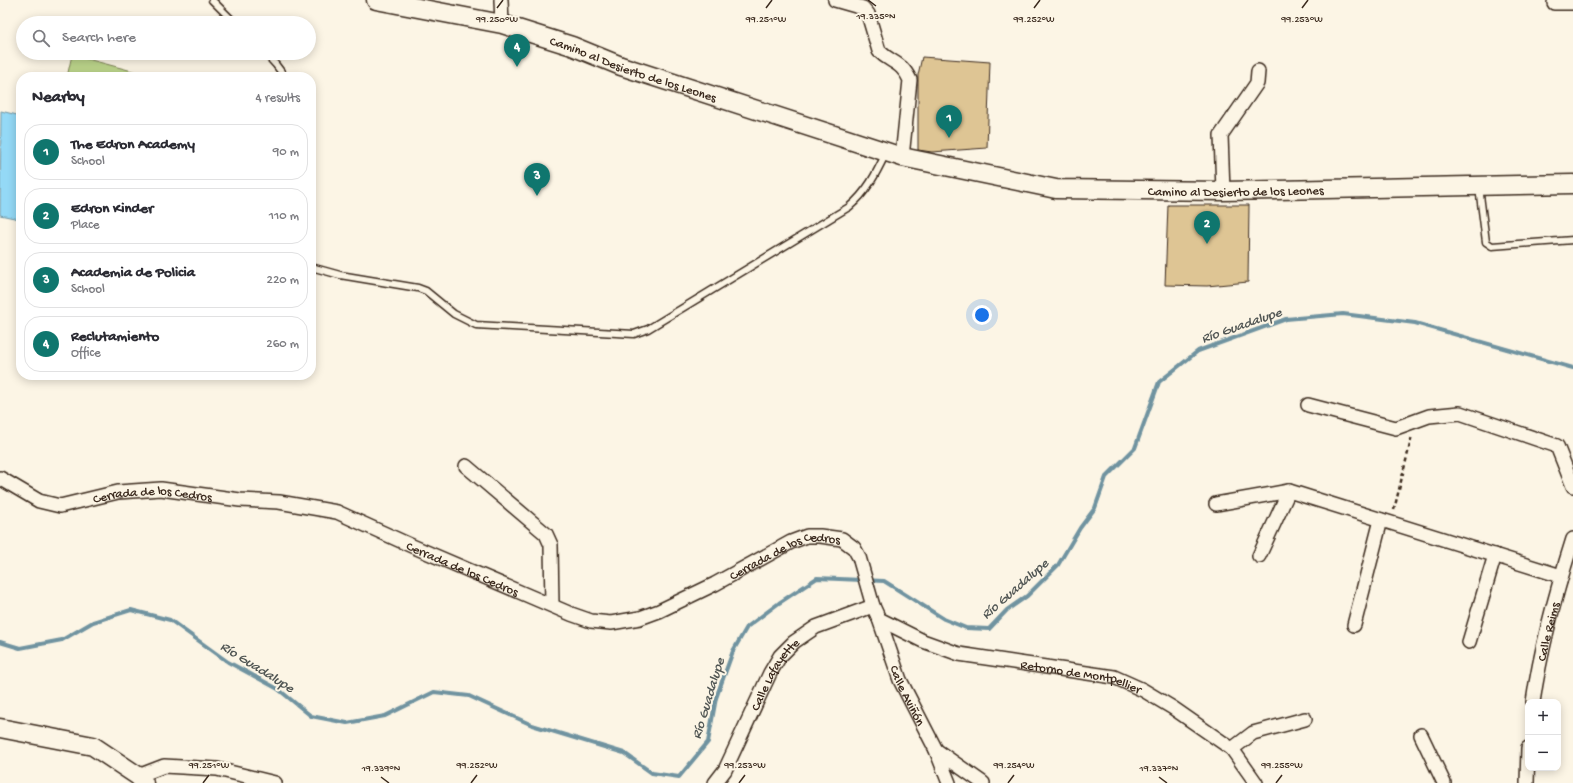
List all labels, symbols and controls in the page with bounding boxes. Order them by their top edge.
text: 19.335°N [856,11,896,23]
text: 99.250°W [475,14,518,26]
text: 99.251°W [745,14,787,26]
text: 99.252°W [1012,14,1055,26]
text: 99.253°W [1280,14,1323,26]
search box [16,16,316,60]
icon: search [30,27,52,49]
text: Search here [62,29,136,47]
pin: 4 [504,34,530,67]
street label: Camino al Desierto de los Leones [548,34,719,107]
text: Nearby [32,88,85,108]
text: 4 results [256,91,300,106]
pin: 1 [936,105,962,138]
text: The Edron Academy [71,136,195,154]
text: 1 [43,145,49,160]
text: 90 m [273,145,299,160]
text: School [71,154,105,169]
pin: 3 [524,163,550,196]
street label: Camino al Desierto de los Leones [1148,184,1325,201]
text: Edron Kinder [71,200,153,218]
text: 2 [43,209,49,224]
text: 110 m [269,209,299,224]
pin: 2 [1194,211,1220,244]
text: Place [71,218,99,233]
text: Academia de Policia [71,264,195,282]
text: 3 [43,273,49,288]
text: 220 m [267,273,299,288]
text: School [71,282,105,297]
water label: Río Guadalupe [1199,304,1285,348]
your location [972,305,992,325]
text: Reclutamiento [71,328,159,346]
text: 4 [43,337,49,352]
text: 260 m [266,337,299,352]
text: Office [71,346,101,361]
street label: Cerrada de los Cedros [92,484,214,508]
street label: Cerrada de los Cedros [727,530,842,585]
street label: Cerrada de los Cedros [403,539,521,601]
water label: Río Guadalupe [978,555,1053,624]
street label: Calle Reims [1535,600,1564,663]
street label: Calle Lafayette [749,636,803,714]
water label: Río Guadalupe [217,639,297,698]
water label: Río Guadalupe [689,655,730,741]
street label: Retorno de Montpellier [1019,658,1145,699]
street label: Calle Aviñón [885,664,928,729]
map controls [1525,699,1561,771]
button: + [1525,699,1561,735]
button: − [1525,735,1561,771]
text: 99.251°W [188,760,230,772]
text: 99.252°W [455,760,498,772]
text: 99.253°W [723,760,766,772]
text: 99.254°W [992,760,1035,772]
text: 99.255°W [1260,760,1303,772]
text: 19.339°N [361,763,401,775]
text: 19.337°N [1139,763,1179,775]

